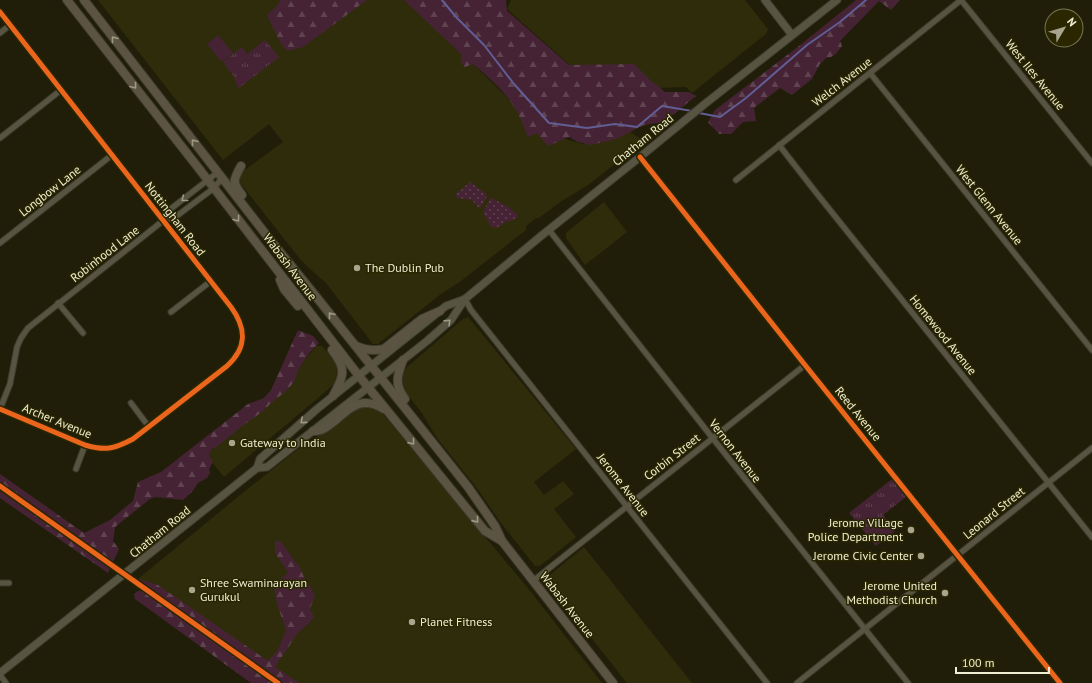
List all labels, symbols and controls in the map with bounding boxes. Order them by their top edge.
north arrow [1044,8,1084,48]
text: N [1064,15,1080,29]
one-way arrow [112,36,119,43]
street label: West Iles Avenue [1002,36,1068,113]
street label: Welch Avenue [809,54,874,109]
one-way arrow [129,81,136,88]
street label: Chatham Road [609,110,676,169]
one-way arrow [192,139,199,146]
street label: Longbow Lane [16,162,83,219]
street label: West Glenn Avenue [953,162,1026,248]
street label: Nottingham Road [142,179,209,259]
one-way arrow [181,194,188,201]
one-way arrow [233,214,240,221]
street label: Robinhood Lane [67,222,142,285]
street label: Wabash Avenue [260,230,320,303]
place label: The Dublin Pub [365,260,444,275]
marker: The Dublin Pub [352,263,362,273]
street label: Homewood Avenue [907,292,980,378]
one-way arrow [328,312,335,319]
one-way arrow [443,319,451,327]
street label: Reed Avenue [832,384,885,444]
street label: Archer Avenue [20,400,94,441]
street label: Vernon Avenue [705,415,765,485]
one-way arrow [300,416,307,423]
street label: Corbin Street [641,430,703,483]
place label: Gateway to India [240,435,326,450]
one-way arrow [408,437,415,444]
marker: Gateway to India [227,438,237,448]
street label: Jerome Avenue [593,449,653,519]
street label: Leonard Street [960,483,1027,542]
street label: Chatham Road [126,502,193,561]
one-way arrow [471,515,478,522]
place label: Jerome Village Police Department [808,515,903,544]
marker: Jerome Village Police Department [906,525,916,535]
place label: Jerome Civic Center [812,548,913,563]
marker: Jerome Civic Center [916,551,926,561]
street label: Wabash Avenue [537,569,598,641]
place label: Shree Swaminarayan Gurukul [200,575,307,604]
place label: Jerome United Methodist Church [846,578,937,607]
marker: Shree Swaminarayan Gurukul [187,585,197,595]
marker: Jerome United Methodist Church [940,588,950,598]
place label: Planet Fitness [420,614,492,629]
marker: Planet Fitness [407,617,417,627]
scale bar [956,649,1049,675]
text: 100 m [962,655,995,670]

